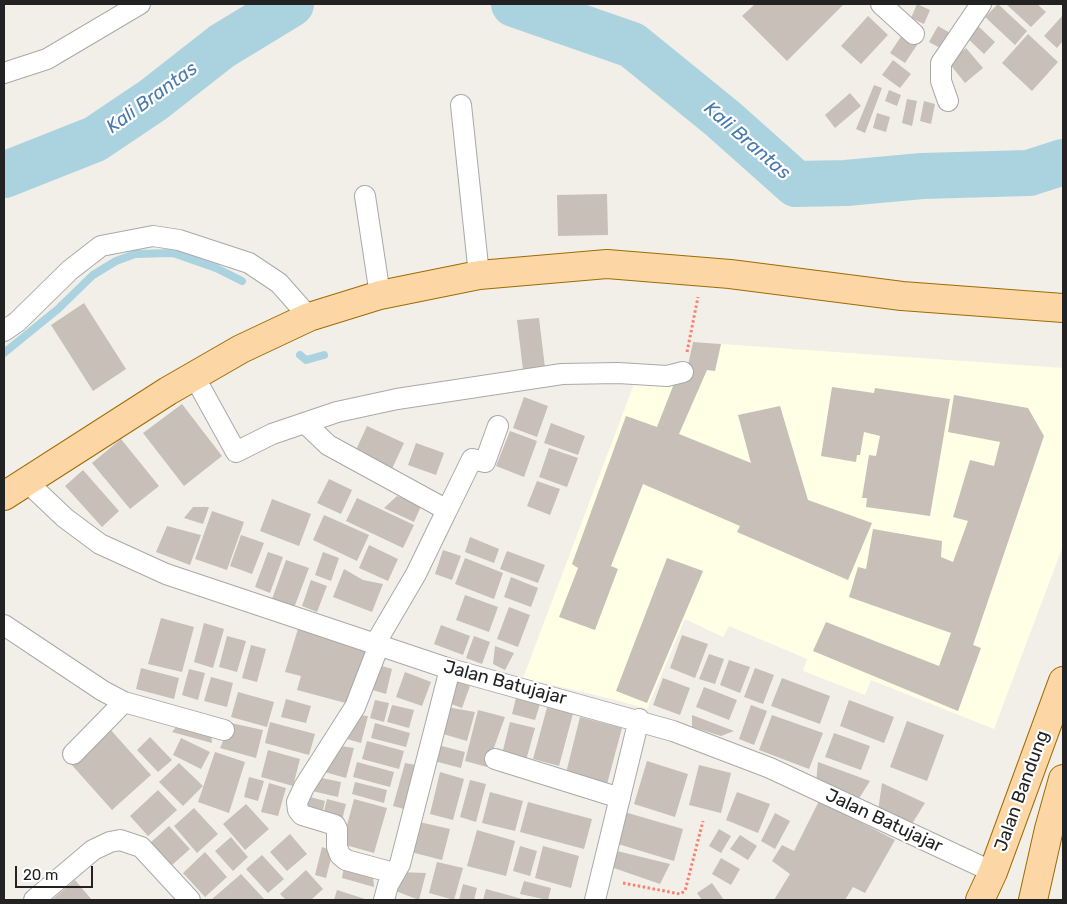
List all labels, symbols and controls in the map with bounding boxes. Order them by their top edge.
water label: Kali Brantas [102,57,202,139]
water label: Kali Brantas [699,97,795,185]
street label: Jalan Batujajar [441,656,569,710]
street label: Jalan Bandung [990,728,1054,854]
street label: Jalan Batujajar [822,784,946,858]
scale bar [18,856,95,888]
text: 20 m [23,866,58,884]

